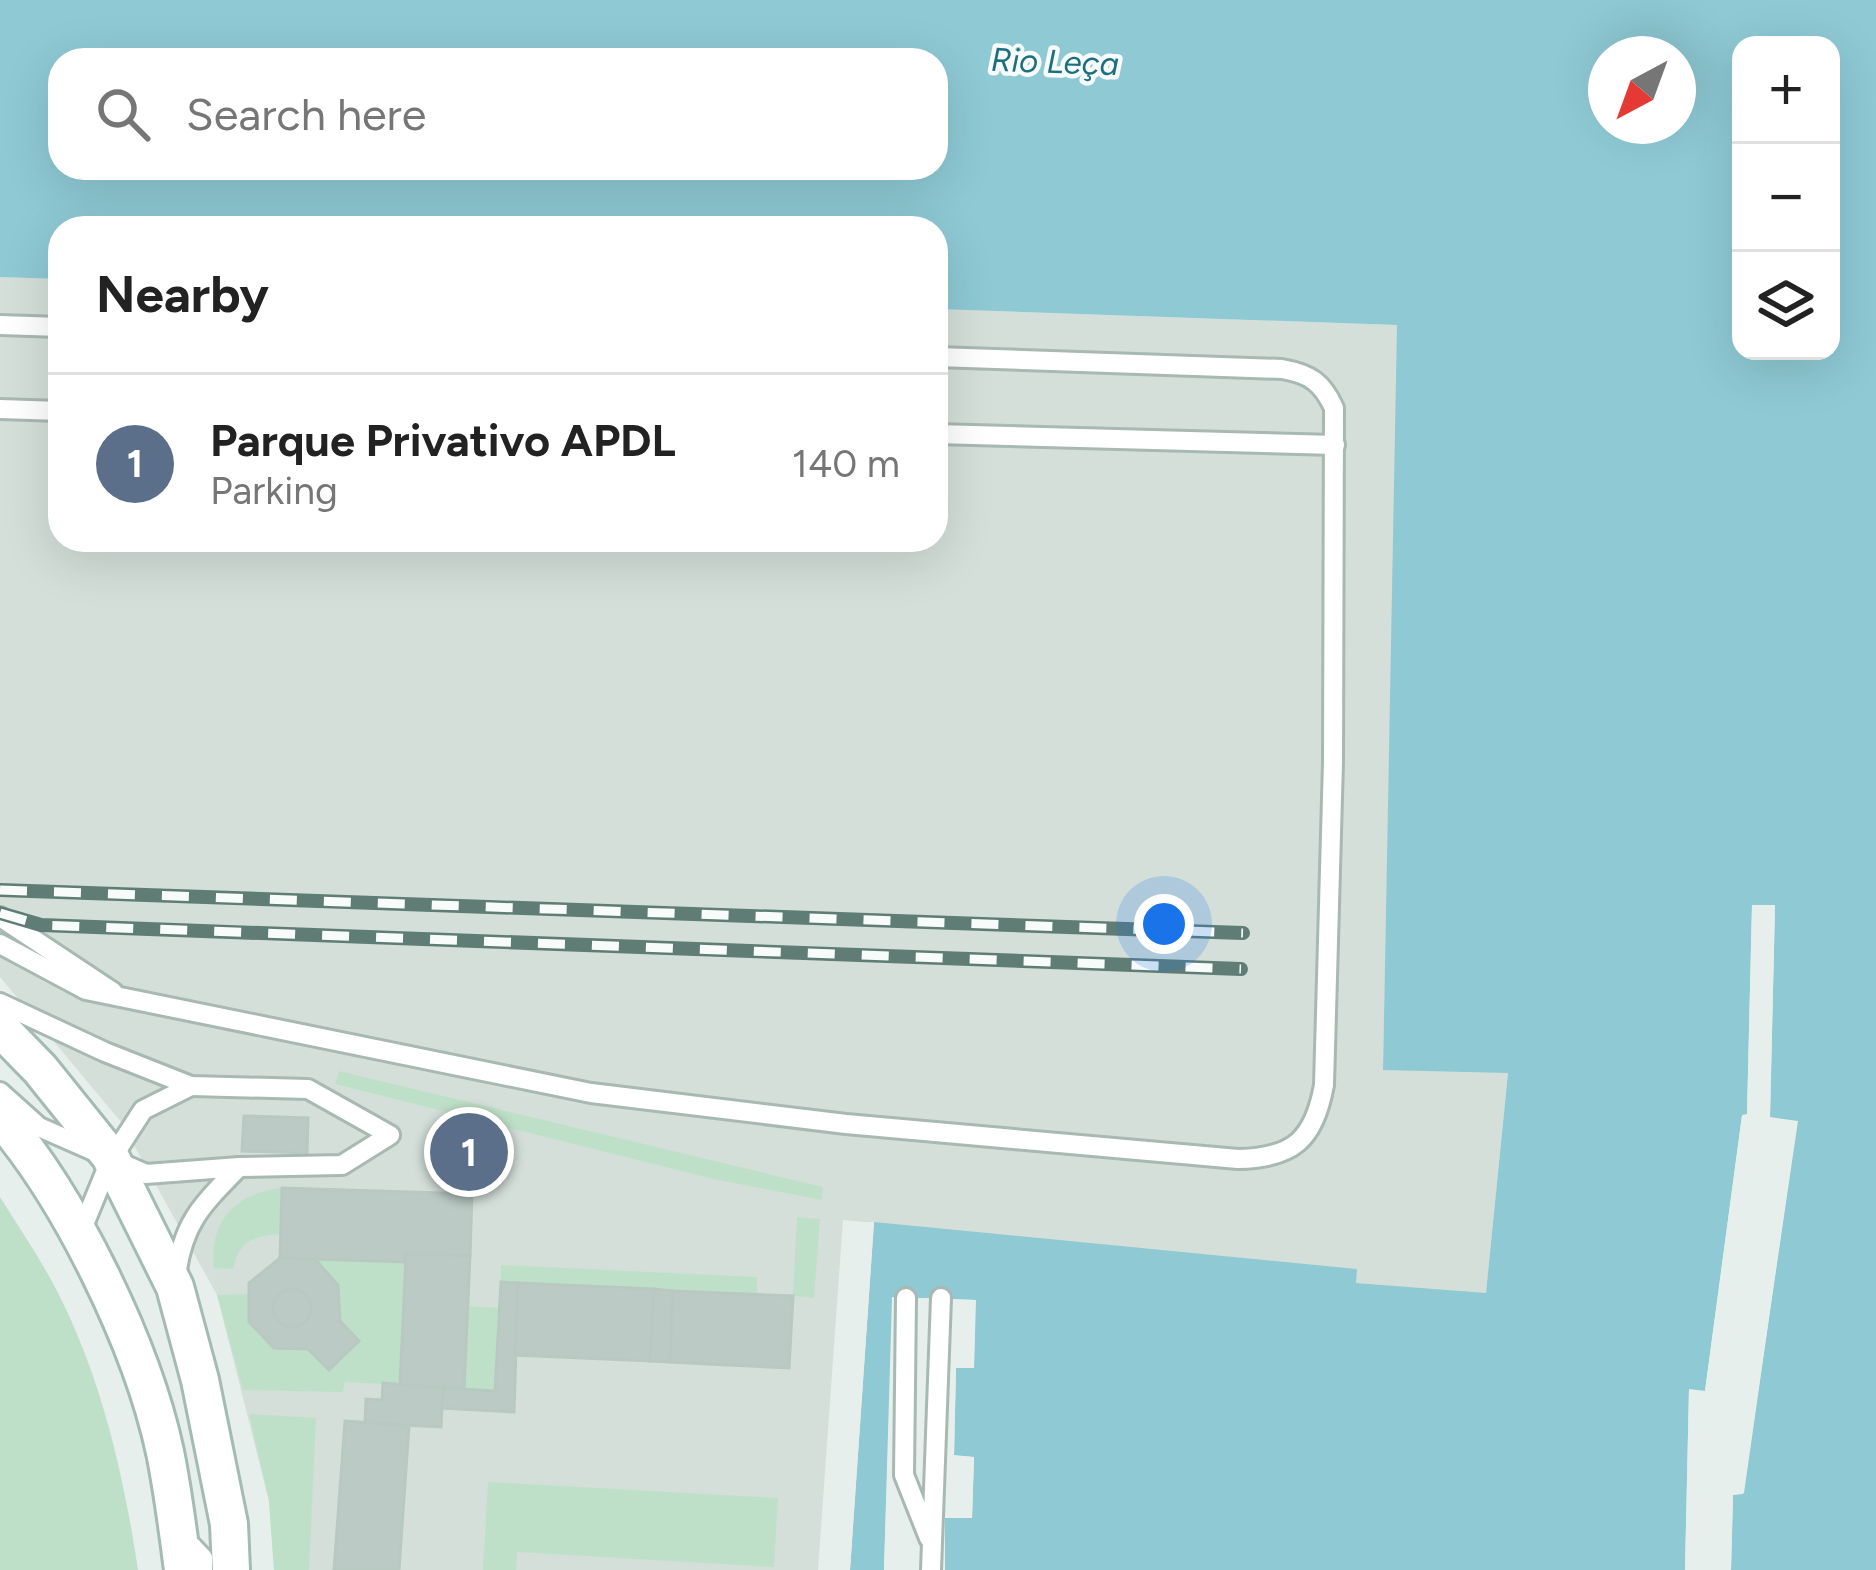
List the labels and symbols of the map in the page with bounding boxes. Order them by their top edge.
north arrow [1588,36,1696,144]
water label: Rio Leça [990,40,1120,83]
your location [1134,894,1194,954]
pin: 1 [430,1107,508,1197]

